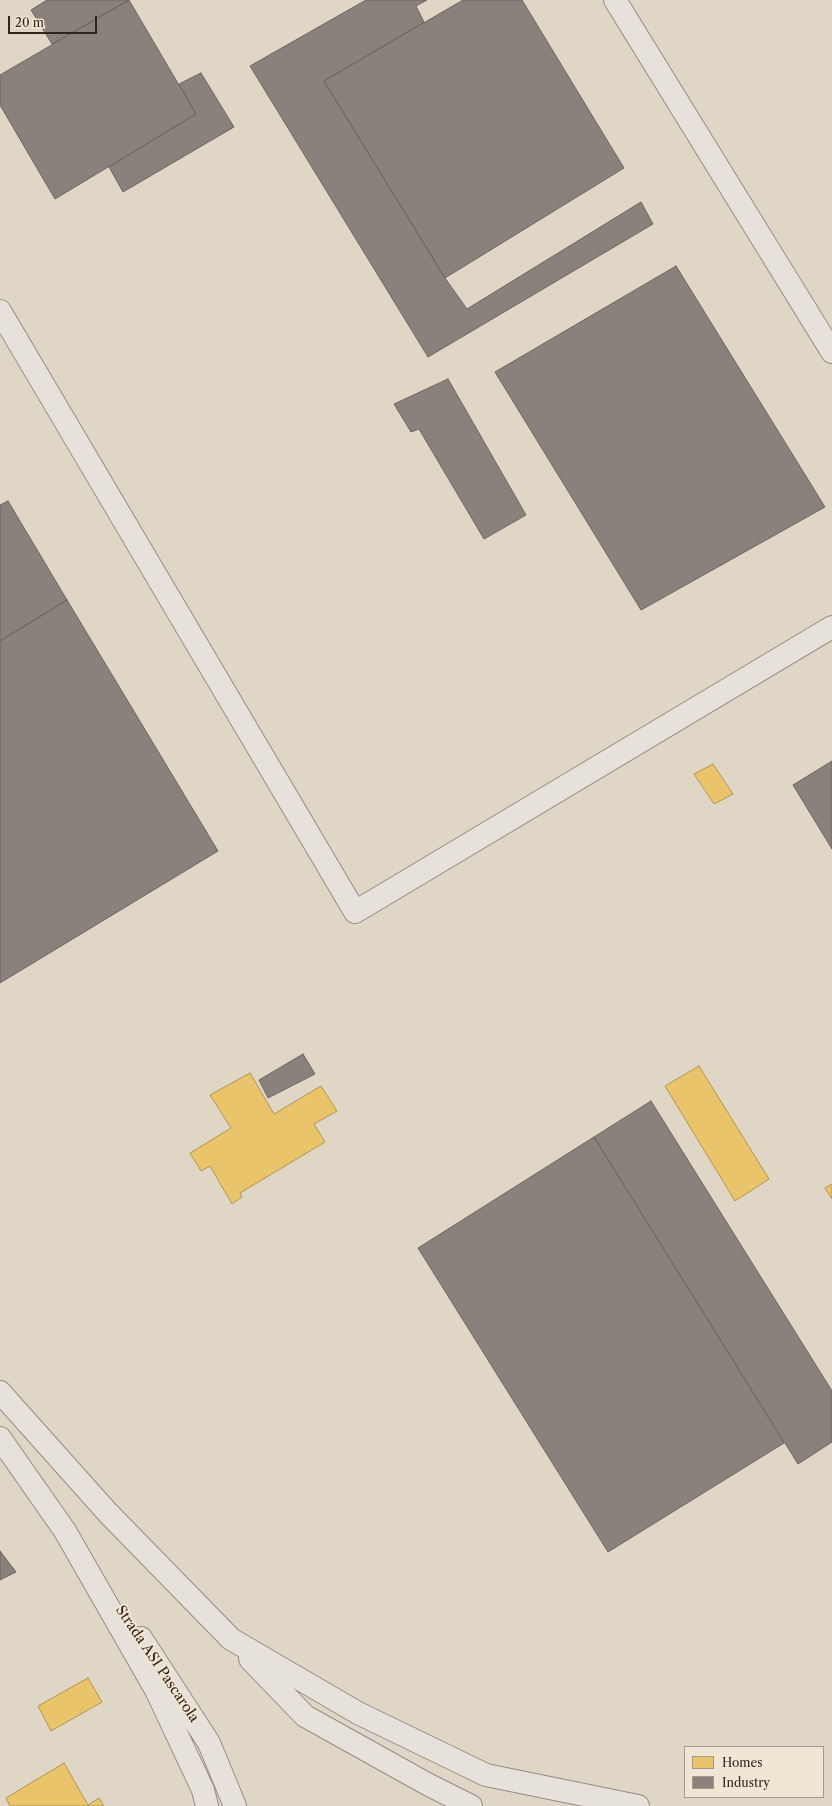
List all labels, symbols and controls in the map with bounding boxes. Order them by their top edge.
scale bar [10,8,99,34]
text: 20 m [15,15,44,30]
street label: Strada ASI Pascarola [112,1602,202,1726]
legend [684,1746,824,1798]
text: Homes [722,1755,762,1770]
text: Industry [722,1775,770,1790]

